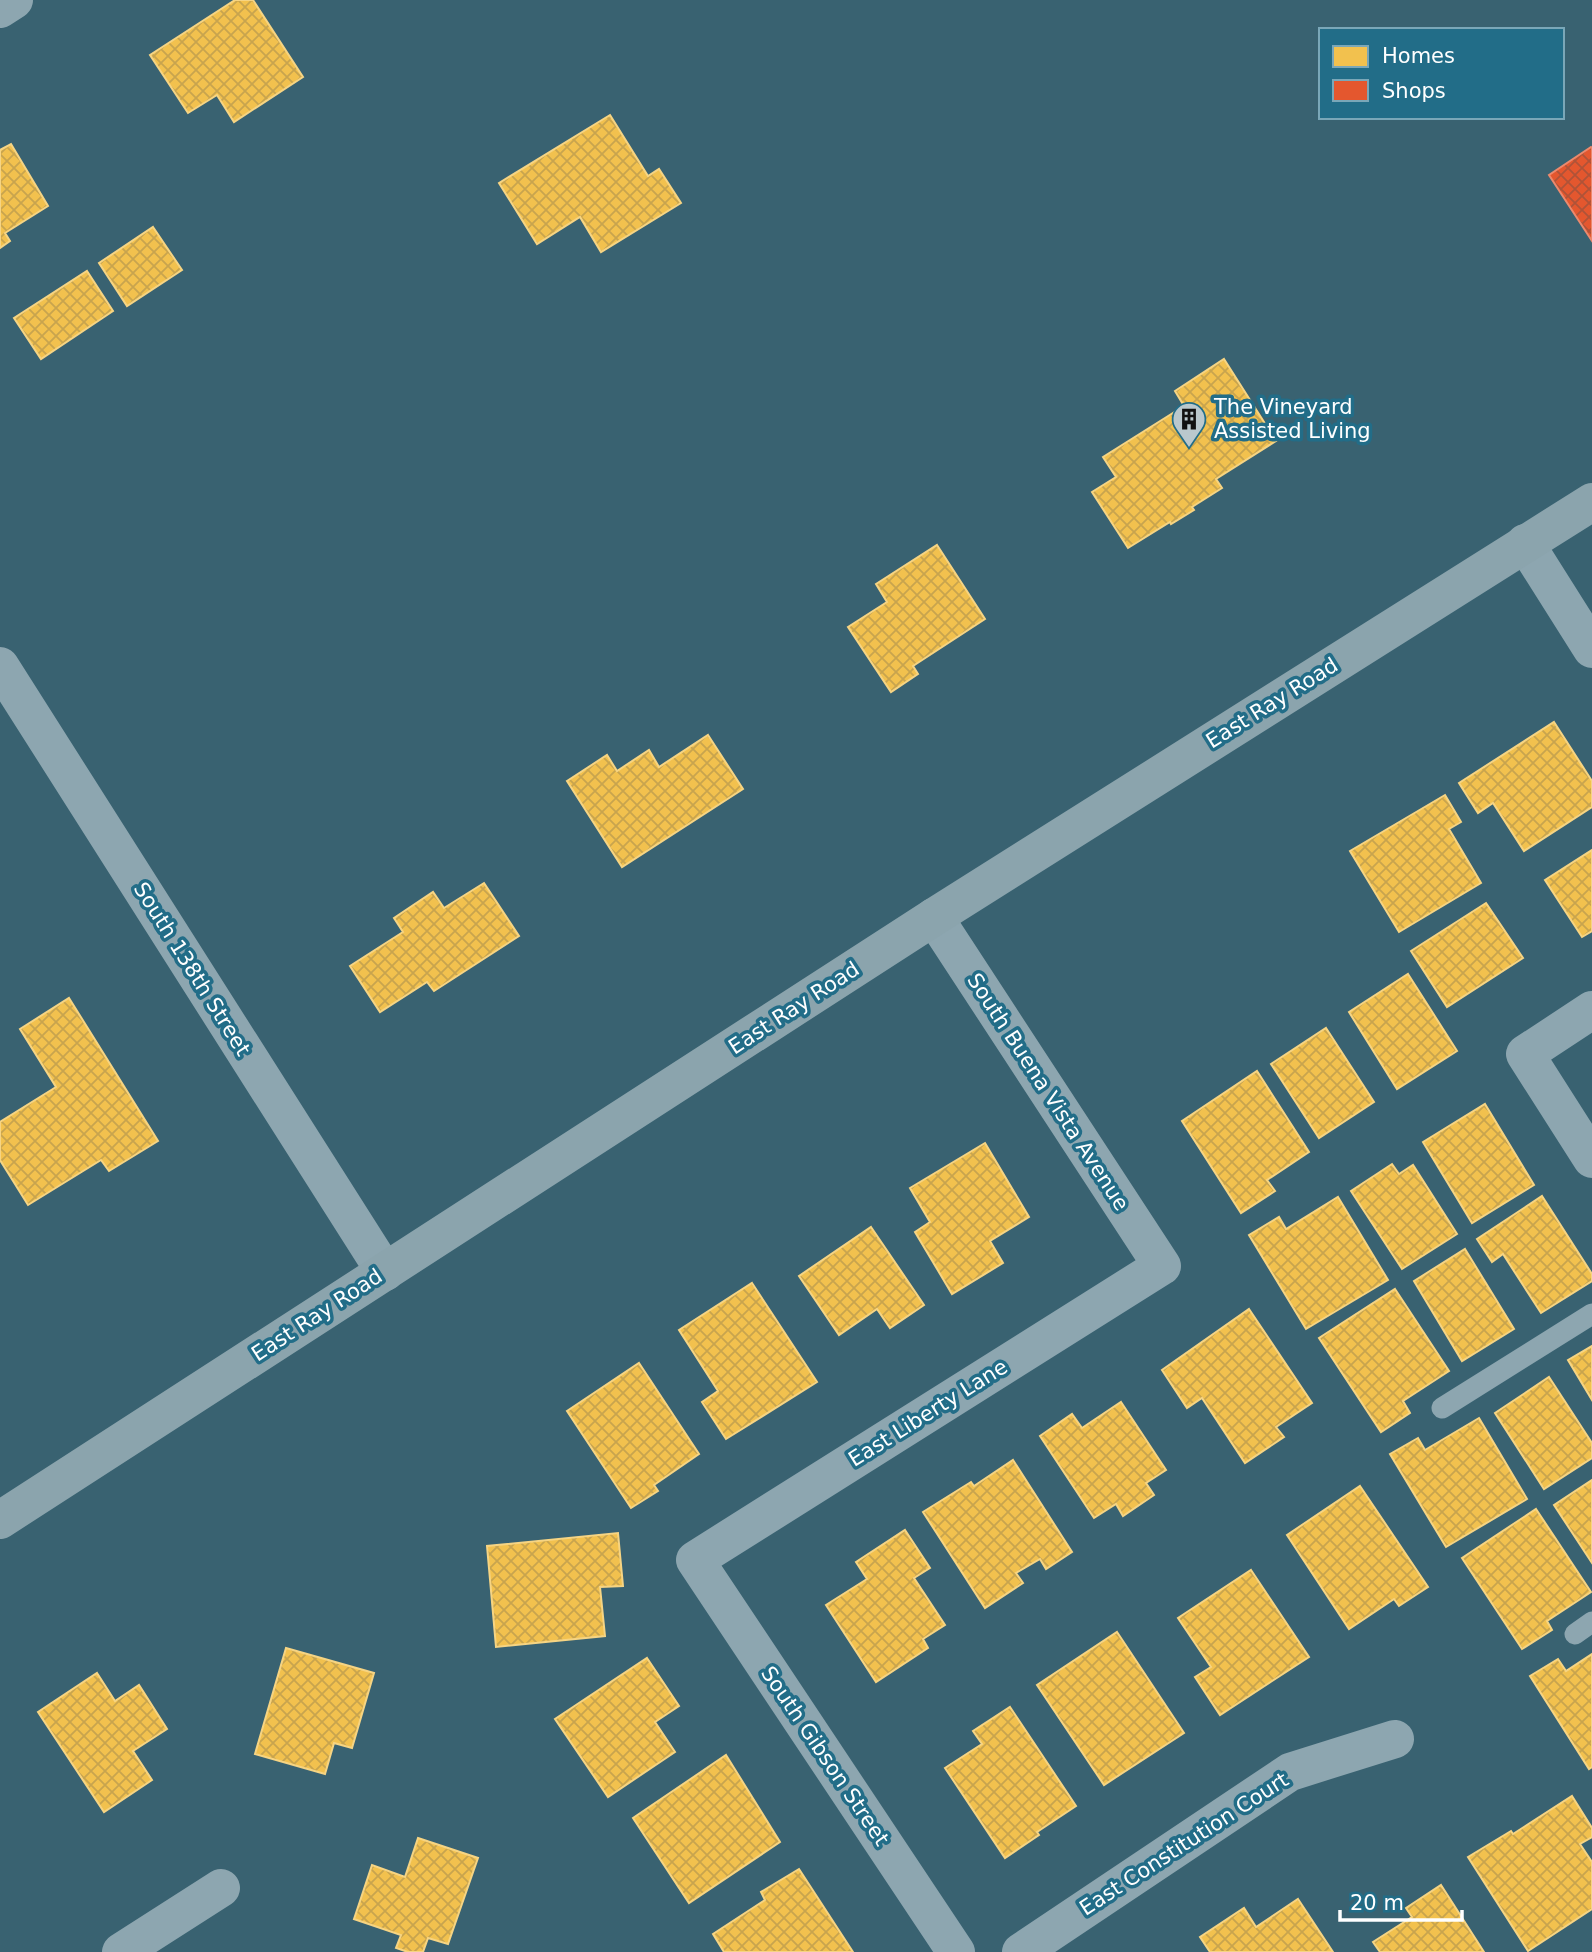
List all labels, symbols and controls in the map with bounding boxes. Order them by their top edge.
legend [1319,28,1564,119]
text: Homes [1382,44,1455,68]
text: Shops [1382,79,1446,103]
place label: The Vineyard Assisted Living [1213,395,1371,443]
building icon: The Vineyard Assisted Living [1170,400,1208,449]
street label: East Ray Road [1202,653,1342,753]
street label: South 138th Street [129,878,255,1060]
street label: East Ray Road [724,957,864,1059]
street label: South Buena Vista Avenue [962,969,1134,1215]
street label: East Ray Road [247,1264,387,1366]
street label: East Liberty Lane [844,1354,1012,1472]
street label: South Gibson Street [756,1662,894,1850]
street label: East Constitution Court [1075,1768,1293,1920]
scale bar [1340,1878,1462,1922]
text: 20 m [1350,1891,1404,1915]

